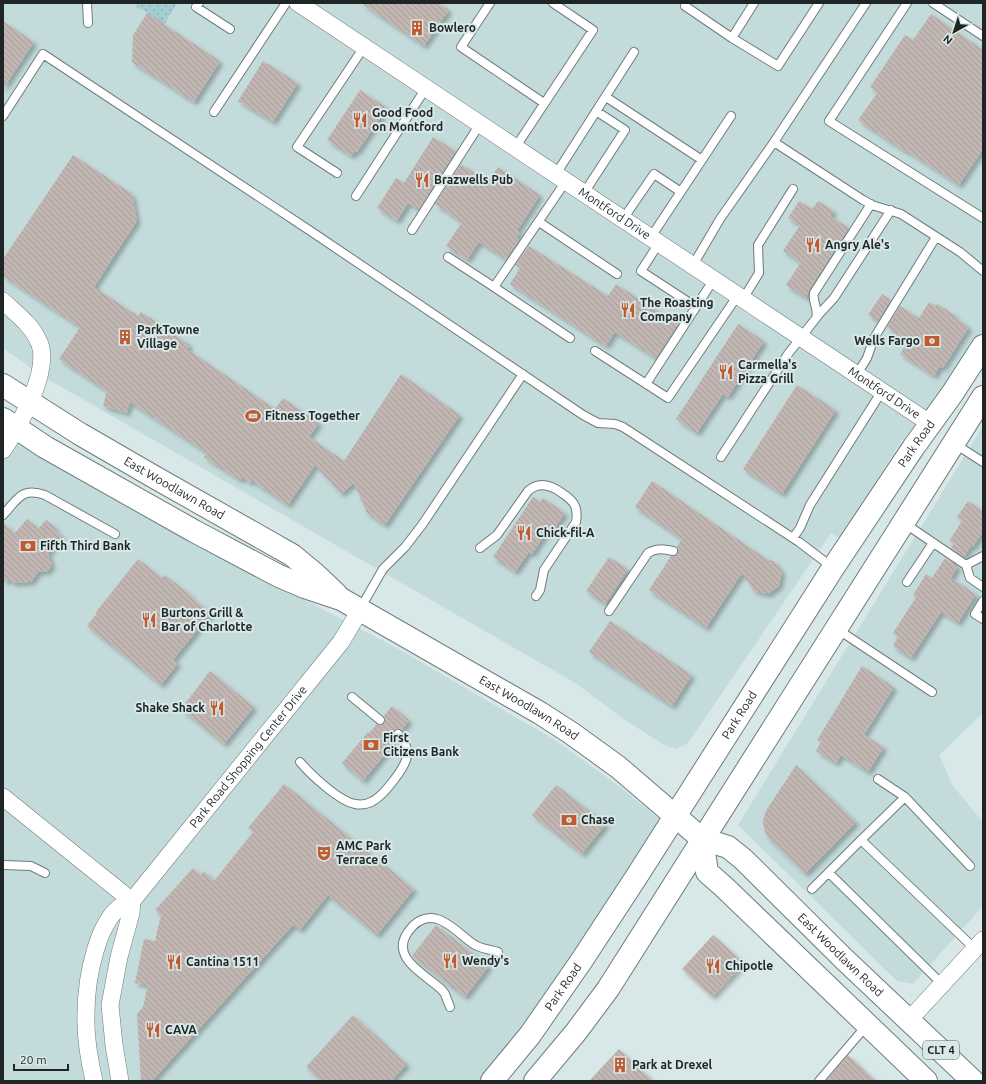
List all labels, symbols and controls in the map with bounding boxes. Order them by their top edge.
north arrow [934,12,974,52]
building icon: Bowlero [408,19,426,37]
place label: Bowlero [429,21,476,34]
text: N [941,33,955,47]
place label: Good Food on Montford [372,106,443,133]
restaurant icon: Good Food on Montford [351,111,369,129]
restaurant icon: Brazwells Pub [413,171,431,189]
place label: Brazwells Pub [434,173,513,186]
street label: Montford Drive [576,185,653,242]
restaurant icon: Angry Ale's [804,236,822,254]
place label: Angry Ale's [825,238,890,251]
place label: The Roasting Company [640,296,714,323]
restaurant icon: The Roasting Company [619,301,637,319]
place label: ParkTowne Village [137,323,199,350]
building icon: ParkTowne Village [116,328,134,346]
bank icon: Wells Fargo [923,332,941,350]
place label: Wells Fargo [854,334,920,347]
place label: Carmella's Pizza Grill [738,358,797,385]
restaurant icon: Carmella's Pizza Grill [717,363,735,381]
street label: Montford Drive [846,364,923,421]
sports icon: Fitness Together [244,407,262,425]
place label: Fitness Together [265,409,360,422]
street label: Park Road [895,418,937,469]
street label: East Woodlawn Road [122,454,227,521]
restaurant icon: Chick-fil-A [515,524,533,542]
place label: Chick-fil-A [536,526,595,539]
bank icon: Fifth Third Bank [19,537,37,555]
place label: Fifth Third Bank [40,539,131,552]
place label: Burtons Grill & Bar of Charlotte [161,606,252,633]
restaurant icon: Burtons Grill & Bar of Charlotte [140,611,158,629]
street label: East Woodlawn Road [477,673,581,742]
street label: Park Road Shopping Center Drive [187,683,309,830]
street label: Park Road [719,688,759,741]
restaurant icon: Shake Shack [208,699,226,717]
place label: Shake Shack [136,701,205,714]
place label: First Citizens Bank [383,731,459,758]
bank icon: First Citizens Bank [362,736,380,754]
bank icon: Chase [560,811,578,829]
place label: Chase [581,813,615,826]
place label: AMC Park Terrace 6 [336,839,391,866]
theatre icon: AMC Park Terrace 6 [315,844,333,862]
street label: East Woodlawn Road [796,910,886,999]
restaurant icon: Wendy's [441,952,459,970]
restaurant icon: Cantina 1511 [165,953,183,971]
place label: Wendy's [462,954,509,967]
place label: Cantina 1511 [186,955,259,968]
restaurant icon: Chipotle [704,957,722,975]
place label: Chipotle [725,959,773,972]
street label: Park Road [542,961,584,1013]
restaurant icon: CAVA [144,1021,162,1039]
place label: CAVA [165,1023,197,1036]
road number: CLT 4 [923,1041,959,1059]
scale bar [14,1046,68,1072]
text: 20 m [20,1053,47,1066]
building icon: Park at Drexel [611,1056,629,1074]
place label: Park at Drexel [632,1058,713,1071]

